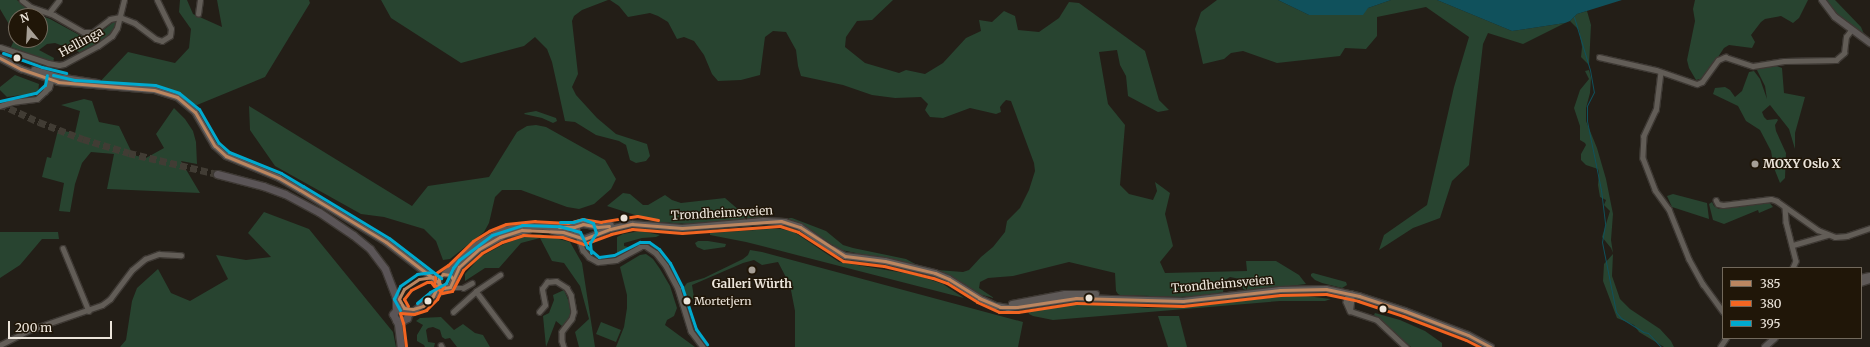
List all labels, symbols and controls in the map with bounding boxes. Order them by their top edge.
north arrow [8,8,48,48]
text: N [18,10,31,26]
street label: Hellinga [56,24,106,60]
unlabelled marker [12,53,22,63]
place label: MOXY Oslo X [1763,157,1841,171]
marker: MOXY Oslo X [1750,159,1760,169]
street label: Trondheimsveien [671,203,773,223]
unlabelled marker [619,213,629,223]
marker: Galleri Würth [747,265,757,275]
legend [1722,267,1862,339]
street label: Trondheimsveien [1170,272,1274,296]
text: 385 [1760,276,1780,291]
place label: Galleri Würth [712,277,792,291]
unlabelled marker [1084,293,1094,303]
place label: Mortetjern [694,294,752,308]
unlabelled marker [423,296,433,306]
marker: Mortetjern [682,296,692,306]
text: 380 [1760,296,1782,311]
unlabelled marker [1378,304,1388,314]
scale bar [10,313,114,339]
text: 395 [1760,316,1781,331]
text: 200 m [15,320,52,335]

